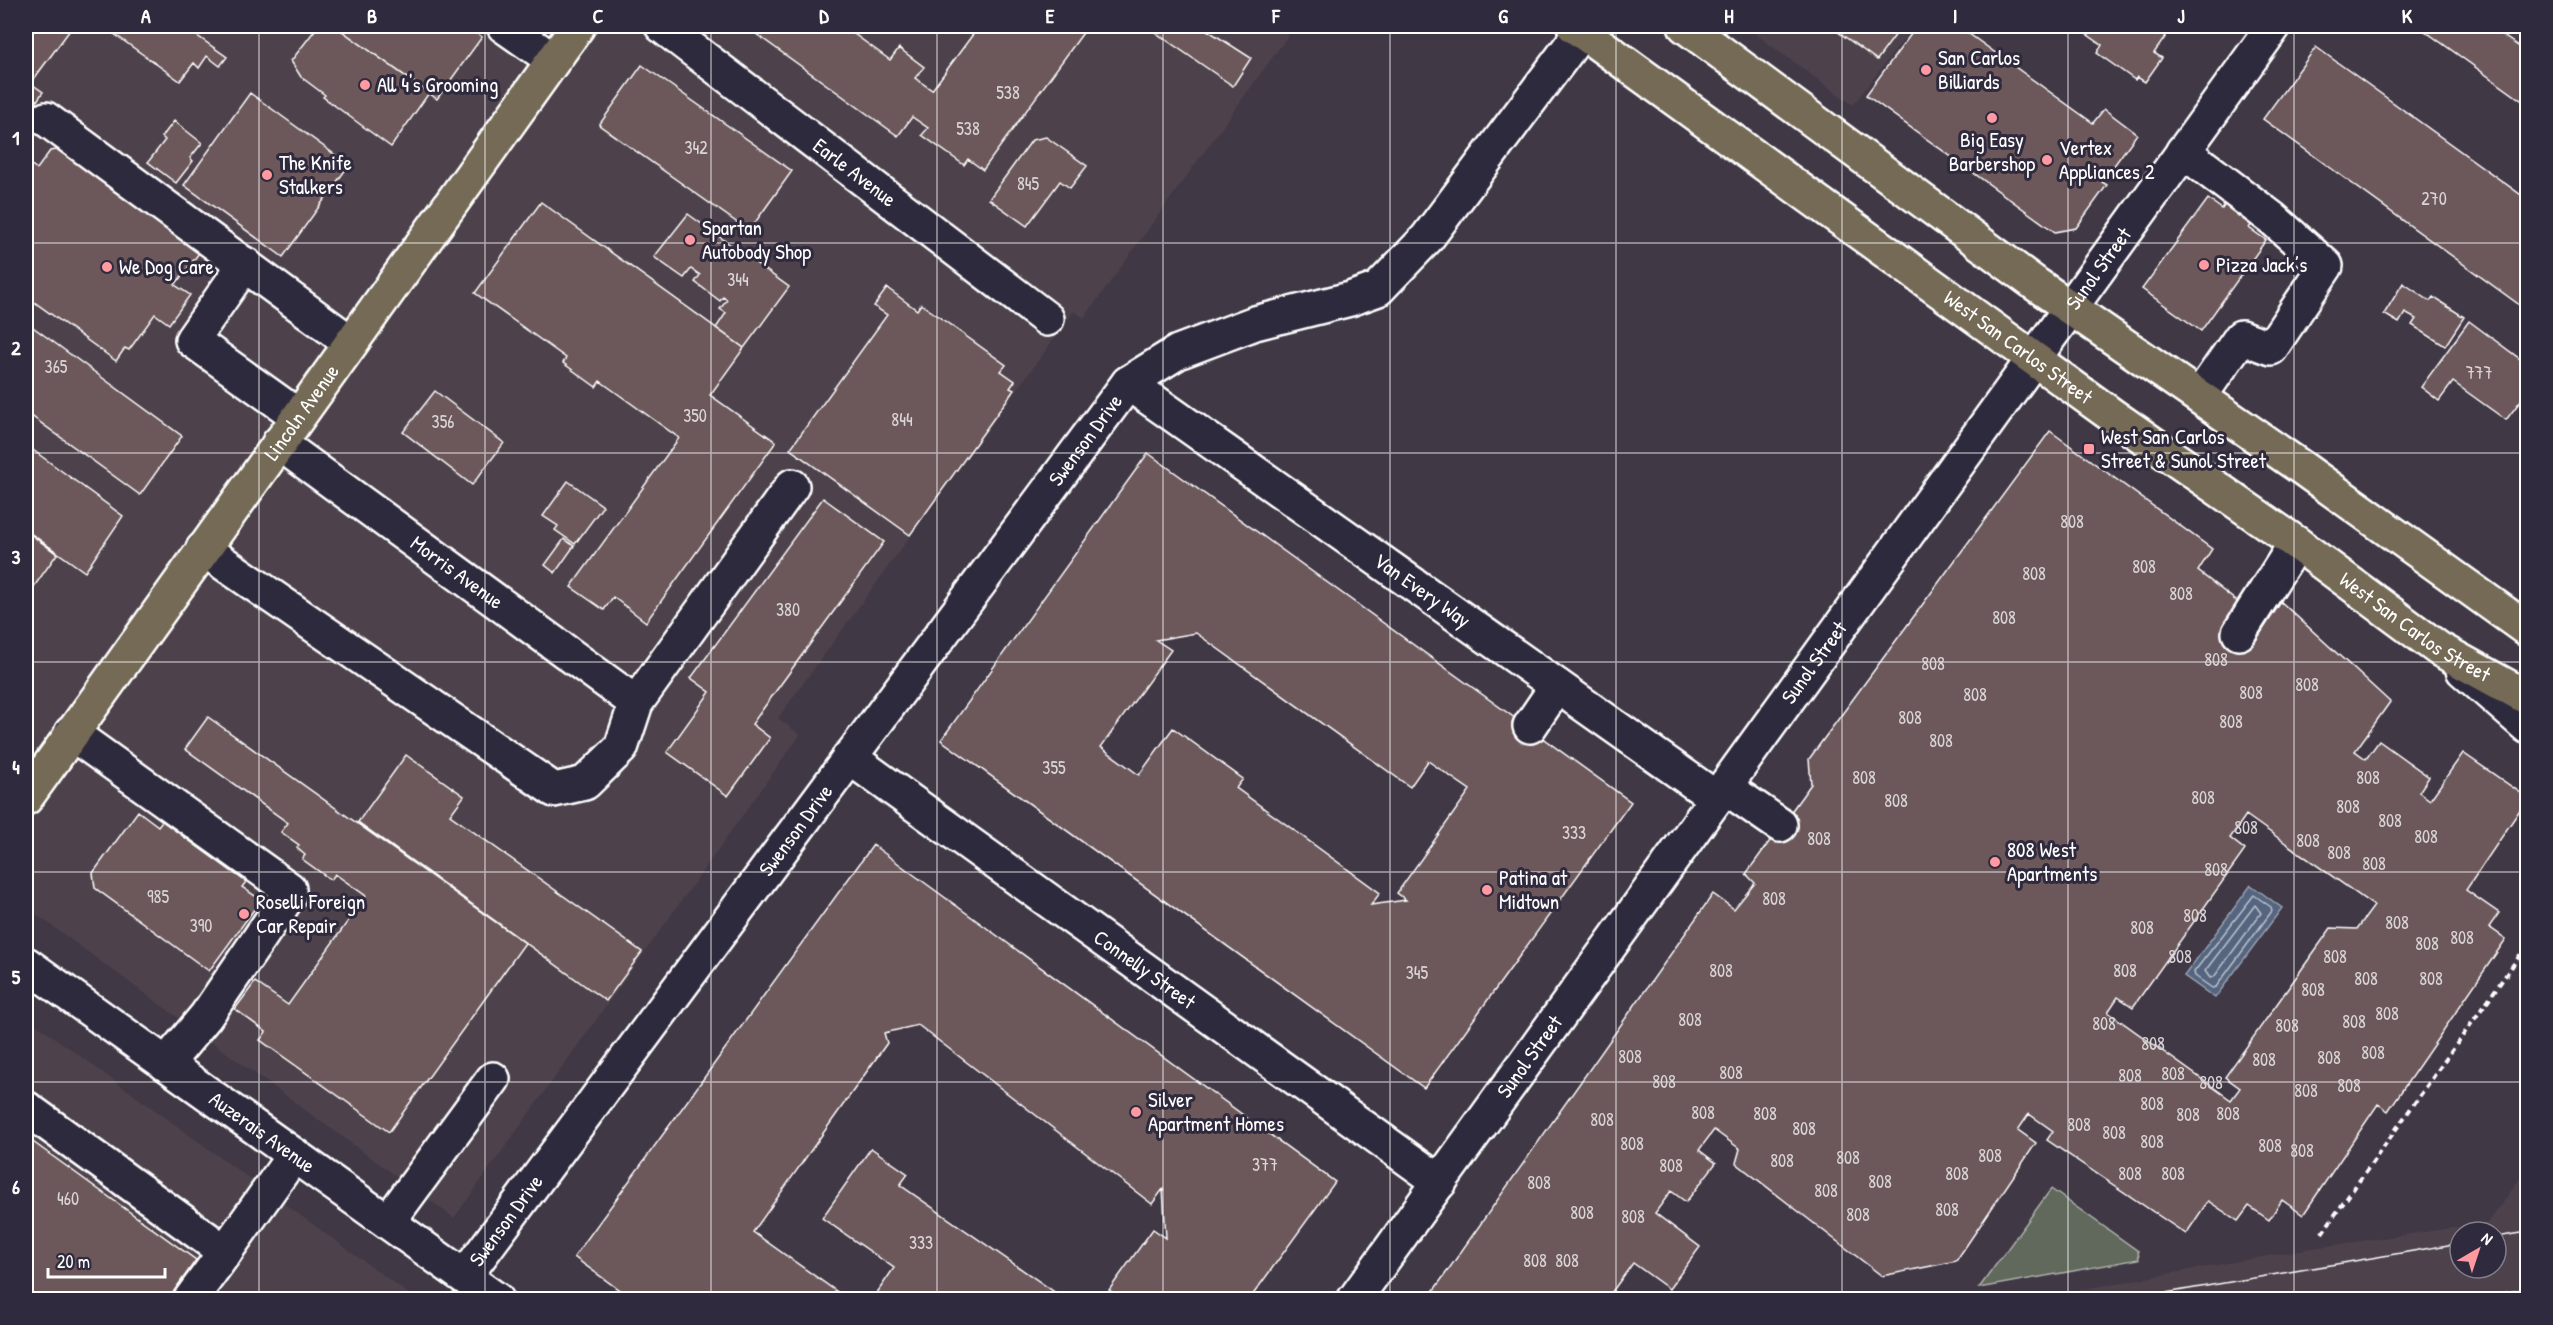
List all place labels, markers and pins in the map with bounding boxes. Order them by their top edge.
place label: San Carlos Billiards [1938,43,2020,96]
marker: San Carlos Billiards [1919,63,1933,77]
place label: All 4's Grooming [377,70,498,99]
marker: All 4's Grooming [358,78,372,92]
marker: Big Easy Barbershop [1985,111,1999,125]
place label: Big Easy Barbershop [1949,125,2035,178]
place label: Vertex Appliances 2 [2059,133,2155,186]
place label: The Knife Stalkers [279,148,352,201]
marker: Vertex Appliances 2 [2040,153,2054,167]
marker: The Knife Stalkers [260,168,274,182]
place label: Spartan Autobody Shop [702,213,811,266]
marker: Spartan Autobody Shop [683,233,697,247]
place label: Pizza Jack’s [2216,250,2307,279]
place label: We Dog Care [119,252,214,281]
marker: Pizza Jack’s [2197,258,2211,272]
marker: We Dog Care [100,260,114,274]
place label: West San Carlos Street & Sunol Street [2101,422,2267,475]
marker: West San Carlos Street & Sunol Street [2082,442,2096,456]
place label: 808 West Apartments [2007,835,2097,888]
marker: 808 West Apartments [1988,855,2002,869]
place label: Patina at Midtown [1499,863,1568,916]
marker: Patina at Midtown [1480,883,1494,897]
place label: Roselli Foreign Car Repair [256,887,365,940]
marker: Roselli Foreign Car Repair [237,907,251,921]
place label: Silver Apartment Homes [1148,1085,1284,1138]
marker: Silver Apartment Homes [1129,1105,1143,1119]

